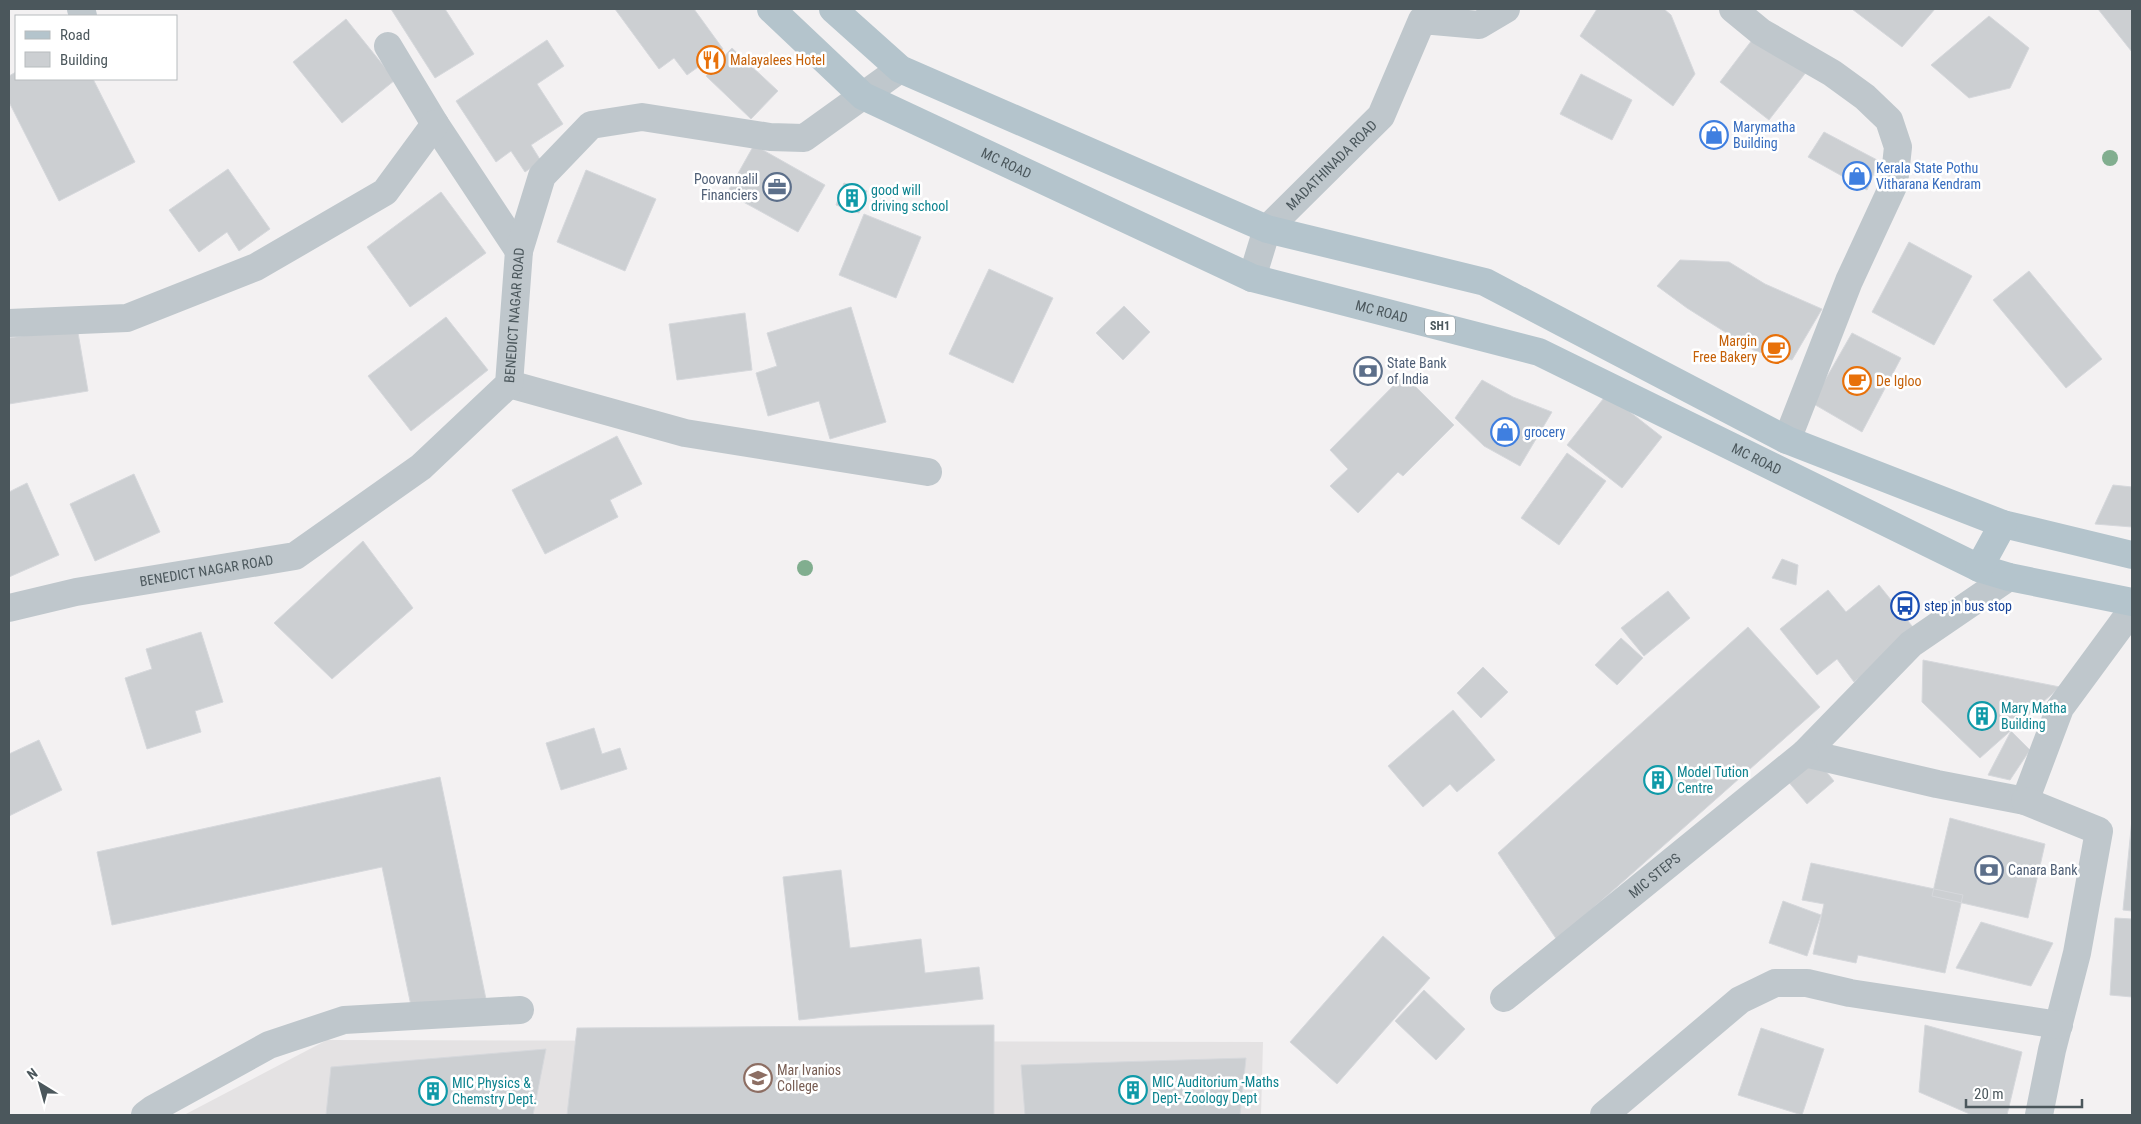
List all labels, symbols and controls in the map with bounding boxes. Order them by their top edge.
legend [15,15,178,80]
text: Road [60,26,90,44]
restaurant icon: Malayalees Hotel [696,45,726,75]
text: Building [60,51,108,69]
place label: Malayalees Hotel [730,52,825,68]
street label: MADATHINADA ROAD [1283,117,1380,213]
place label: Marymatha Building [1733,119,1795,151]
shop icon: Marymatha Building [1699,120,1729,150]
street label: MC ROAD [979,145,1034,182]
place label: Kerala State Pothu Vitharana Kendram [1876,160,1981,192]
shop icon: Kerala State Pothu Vitharana Kendram [1842,161,1872,191]
place label: Poovannalil Financiers [694,171,758,203]
office icon: Poovannalil Financiers [762,172,792,202]
place label: good will driving school [871,182,948,214]
building icon: good will driving school [837,183,867,213]
street label: BENEDICT NAGAR ROAD [501,247,527,383]
street label: MC ROAD [1354,297,1410,326]
road number: SH1 [1425,316,1455,336]
place label: Margin Free Bakery [1693,333,1757,365]
cafe icon: Margin Free Bakery [1761,334,1791,364]
place label: State Bank of India [1387,355,1447,387]
bank icon: State Bank of India [1353,356,1383,386]
cafe icon: De Igloo [1842,366,1872,396]
place label: De Igloo [1876,373,1921,389]
shop icon: grocery [1490,417,1520,447]
place label: grocery [1524,424,1565,440]
street label: MC ROAD [1729,440,1784,478]
street label: BENEDICT NAGAR ROAD [138,552,274,589]
bus stop icon: step jn bus stop [1890,591,1920,621]
place label: step jn bus stop [1924,598,2012,614]
place label: Mary Matha Building [2001,700,2067,732]
building icon: Mary Matha Building [1967,701,1997,731]
place label: Model Tution Centre [1677,764,1749,796]
building icon: Model Tution Centre [1643,765,1673,795]
street label: MIC STEPS [1625,850,1683,901]
bank icon: Canara Bank [1974,855,2004,885]
place label: Canara Bank [2008,862,2078,878]
north arrow [15,1059,65,1109]
place label: Mar Ivanios College [777,1062,841,1094]
school or university icon: Mar Ivanios College [743,1063,773,1093]
text: N [24,1065,40,1083]
place label: MIC Auditorium -Maths Dept- Zoology Dept [1152,1074,1279,1106]
place label: MIC Physics & Chemstry Dept. [452,1075,537,1107]
building icon: MIC Auditorium -Maths Dept- Zoology Dept [1118,1075,1148,1105]
building icon: MIC Physics & Chemstry Dept. [418,1076,448,1106]
scale bar [1966,1076,2082,1108]
text: 20 m [1974,1085,2004,1103]

